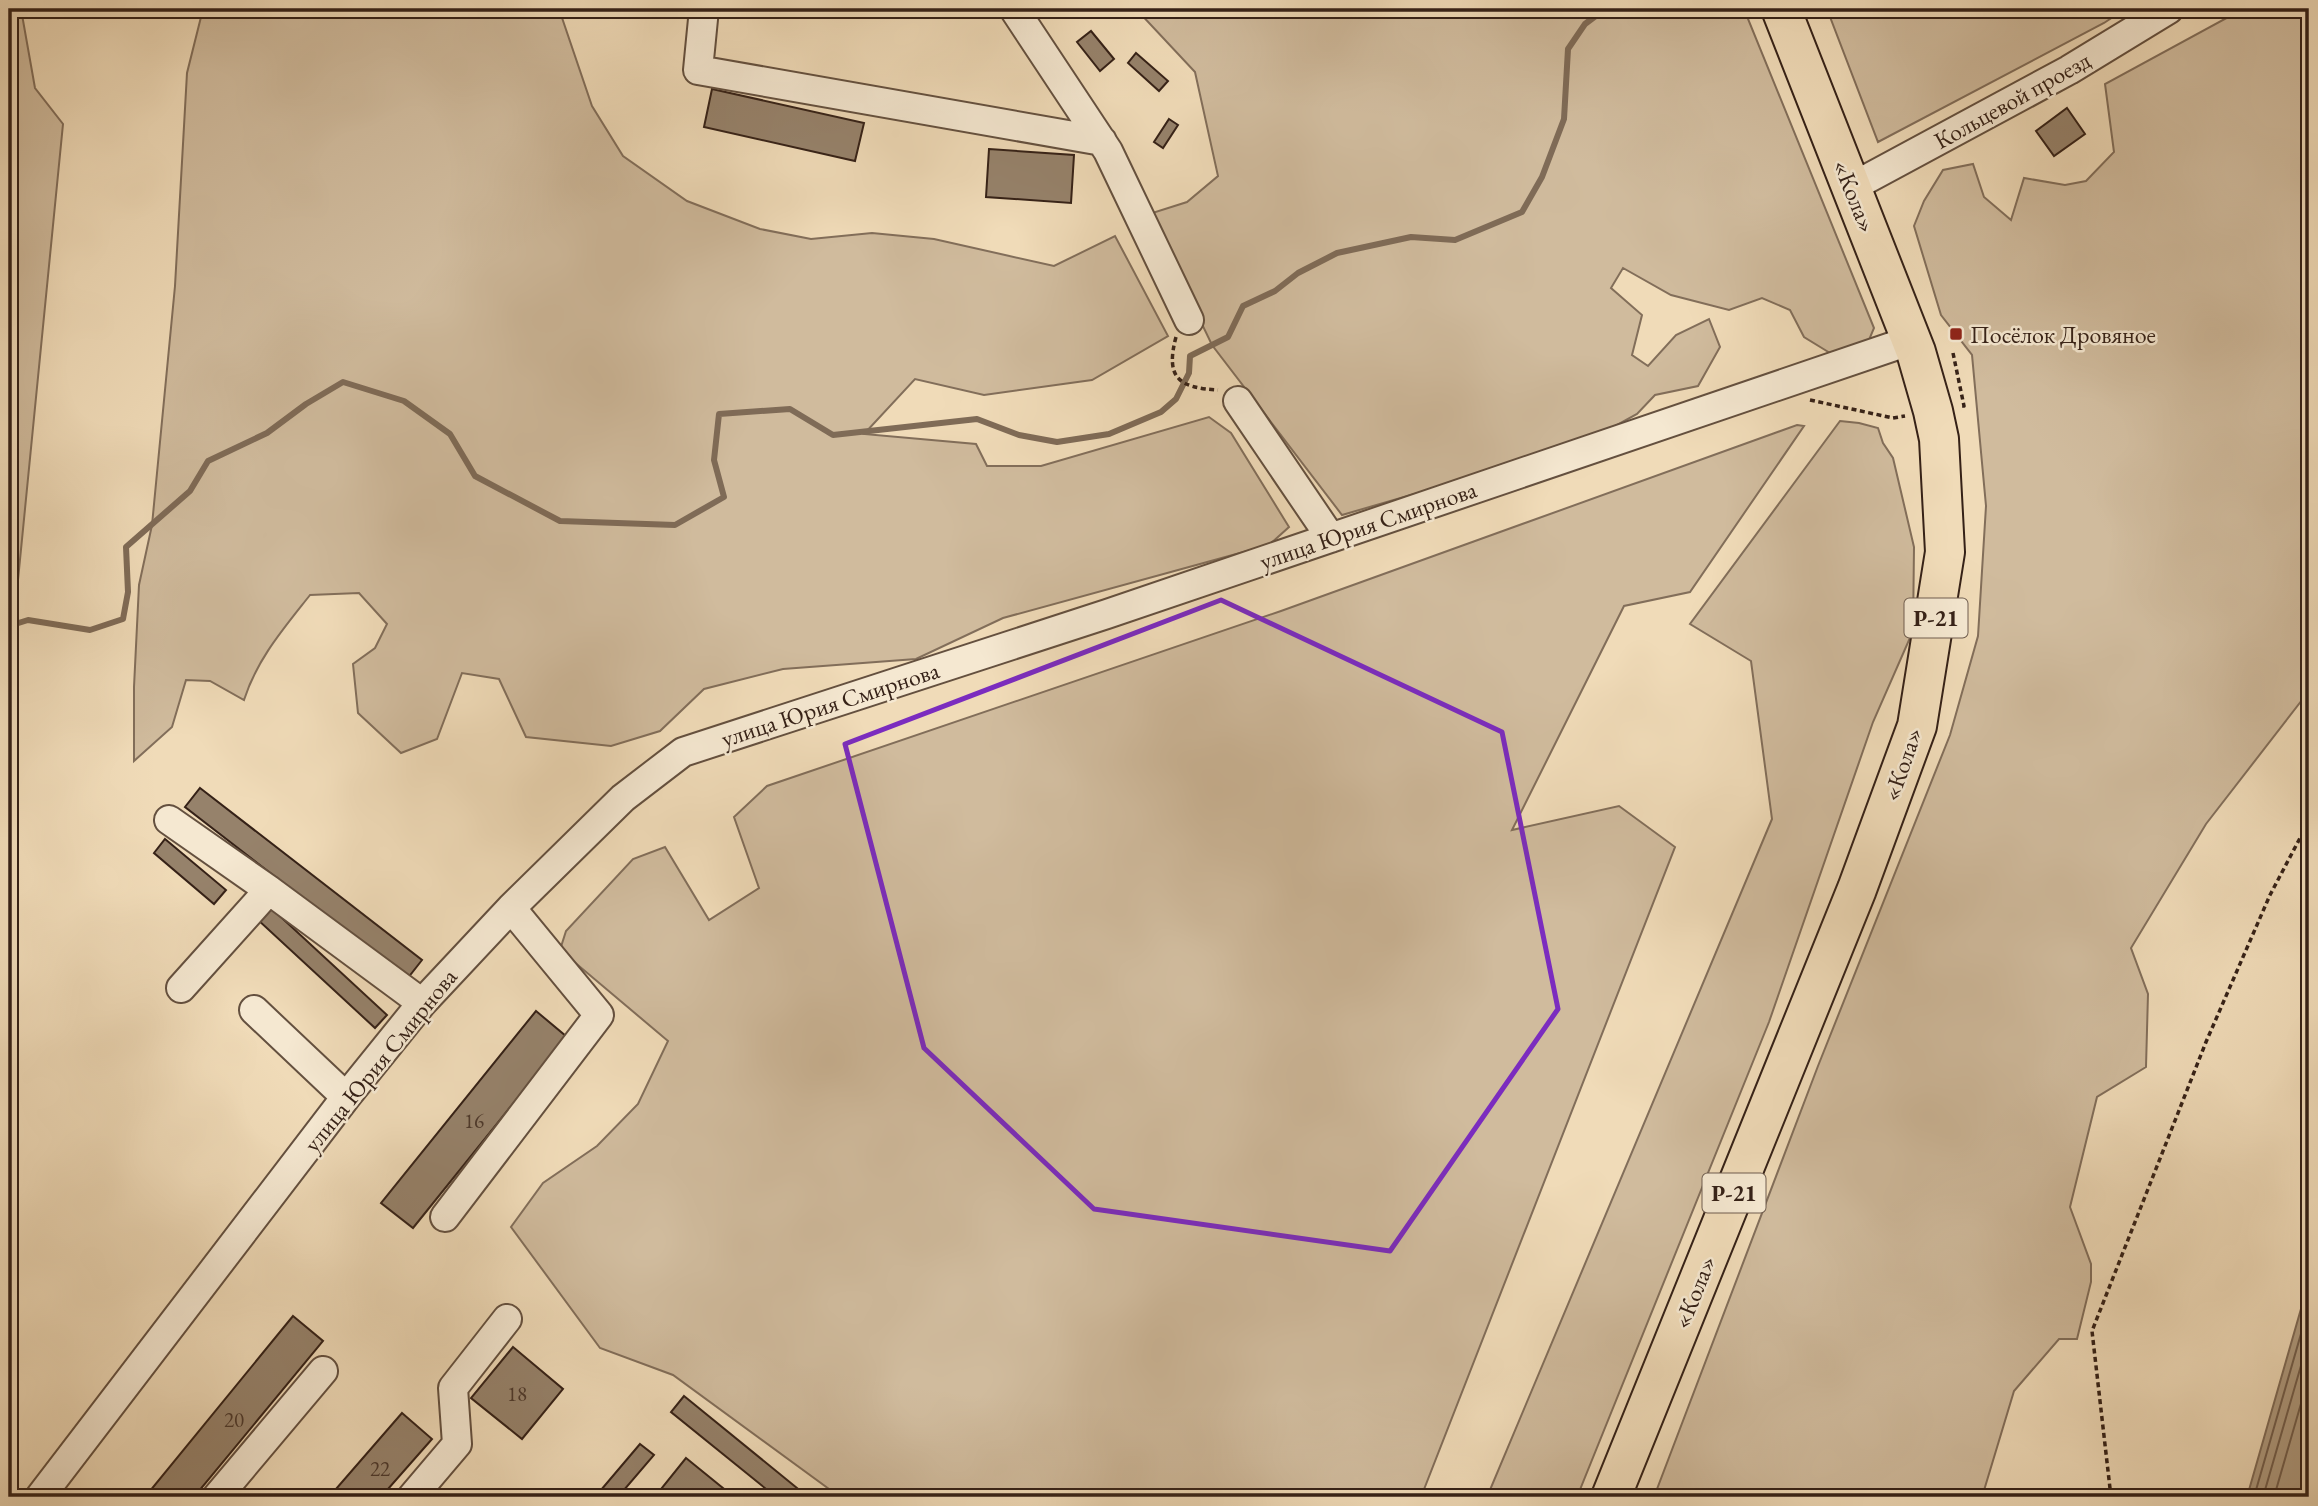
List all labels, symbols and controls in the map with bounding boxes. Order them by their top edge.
street label: Кольцевой проезд [1928,44,2096,156]
street label: «Кола» [1826,155,1884,237]
place label: Посёлок Дровяное [1970,319,2156,350]
marker: Посёлок Дровяное [1948,326,1964,342]
street label: улица Юрия Смирнова [1255,473,1481,577]
road number: Р-21 [1904,598,1968,638]
street label: улица Юрия Смирнова [717,654,943,754]
street label: «Кола» [1875,723,1929,805]
street label: улица Юрия Смирнова [296,962,464,1158]
house number: 16 [464,1107,484,1134]
road number: Р-21 [1702,1174,1766,1212]
street label: «Кола» [1665,1251,1723,1333]
house number: 18 [507,1380,527,1407]
house number: 20 [224,1406,244,1433]
house number: 22 [370,1455,390,1482]

